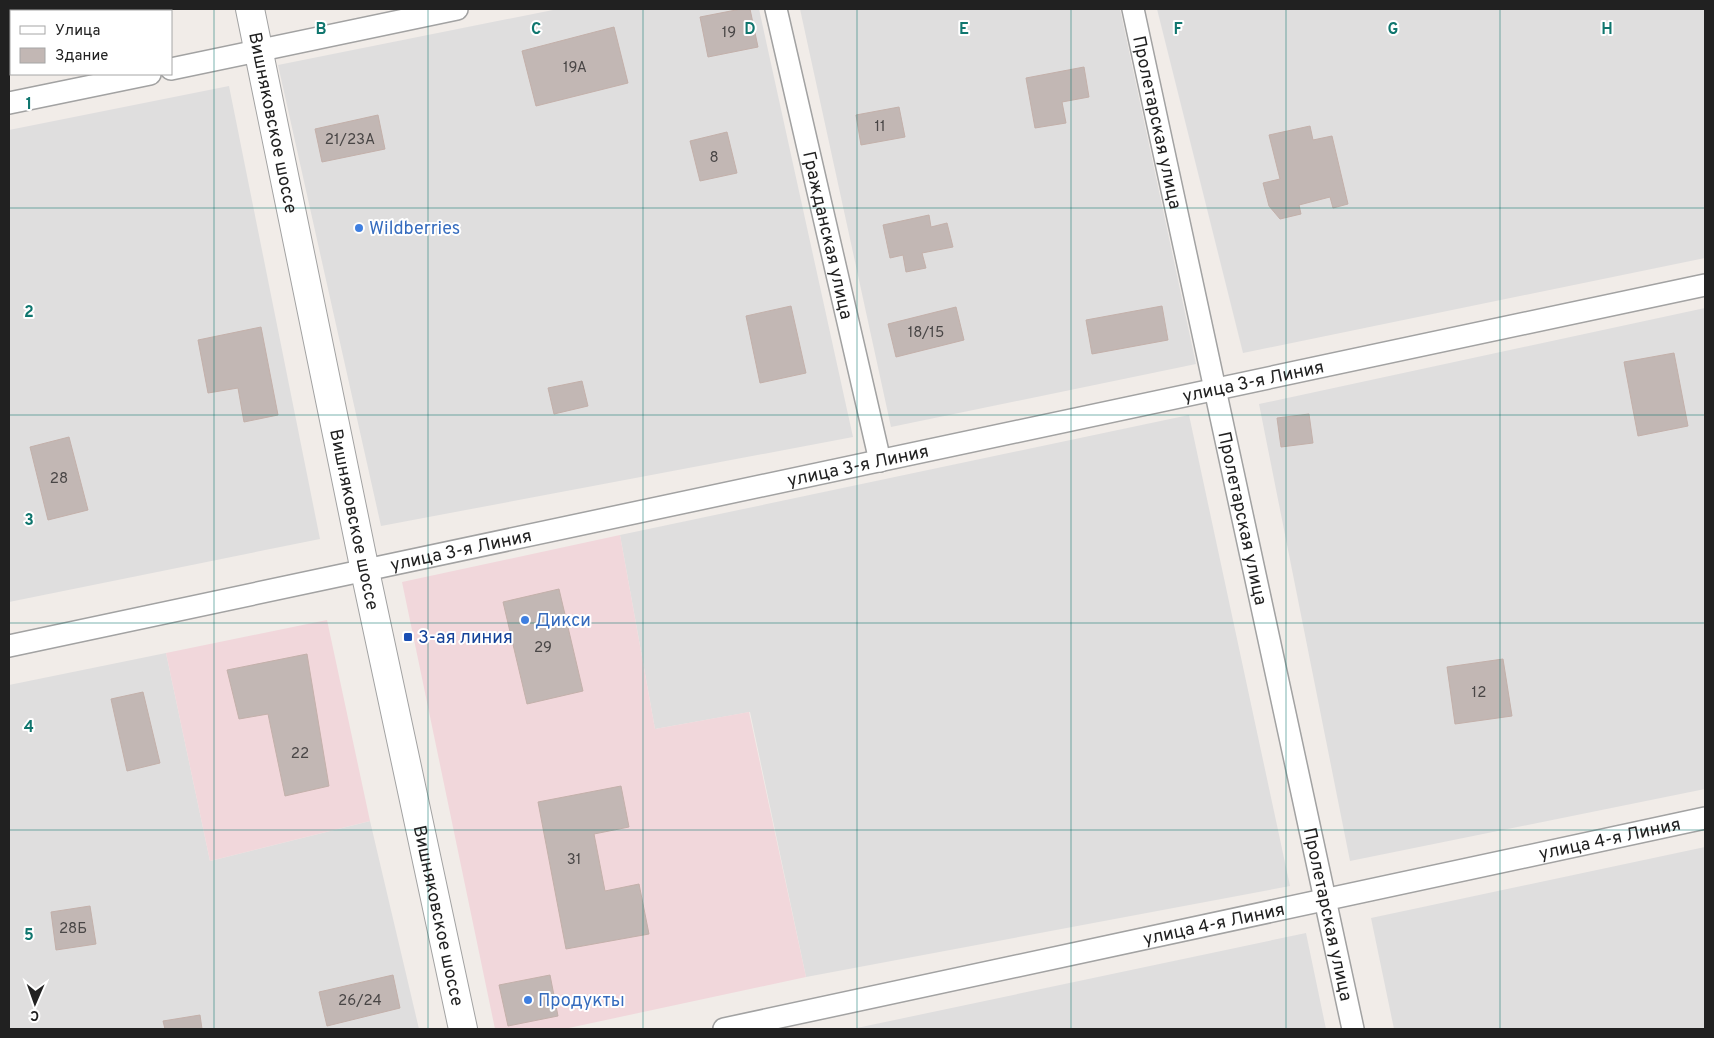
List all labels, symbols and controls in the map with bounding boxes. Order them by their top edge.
legend [10,10,172,75]
text: B [315,20,327,40]
text: C [531,20,541,40]
text: D [744,20,756,40]
text: E [959,20,969,40]
text: F [1173,20,1183,40]
text: G [1388,20,1398,40]
text: H [1601,20,1613,40]
text: Улица [55,22,100,41]
house number: 19 [722,24,736,43]
street label: Вишняковское шоссе [242,30,302,216]
street label: Пролетарская улица [1126,34,1186,212]
text: Здание [55,47,108,66]
house number: 19А [563,59,587,78]
text: 1 [26,95,32,115]
house number: 11 [874,118,886,137]
house number: 21/23А [325,131,375,150]
house number: 8 [709,149,719,168]
street label: Гражданская улица [796,149,857,322]
place label: Wildberries [369,218,460,241]
marker: Wildberries [353,222,365,234]
text: 2 [24,303,34,323]
house number: 18/15 [908,324,944,343]
street label: улица 3-я Линия [1181,356,1326,409]
street label: Вишняковское шоссе [323,427,383,612]
street label: Пролетарская улица [1211,430,1271,607]
street label: улица 3-я Линия [785,441,931,493]
house number: 28 [50,470,68,489]
text: 3 [24,511,34,531]
street label: улица 3-я Линия [388,525,534,578]
place label: Дикси [535,610,591,633]
marker: Дикси [519,614,531,626]
place label: 3-ая линия [418,627,513,650]
marker: 3-ая линия [402,631,414,643]
house number: 29 [534,639,552,658]
house number: 12 [1472,684,1486,703]
text: 4 [24,718,34,738]
house number: 22 [291,745,309,764]
street label: улица 4-я Линия [1537,814,1683,866]
street label: Вишняковское шоссе [407,823,468,1008]
street label: Пролетарская улица [1297,826,1357,1003]
house number: 31 [567,851,581,870]
street label: улица 4-я Линия [1141,899,1287,952]
house number: 28Б [59,920,87,939]
text: 5 [24,926,34,946]
north arrow [10,978,60,1028]
place label: Продукты [538,990,625,1013]
house number: 26/24 [338,992,382,1011]
marker: Продукты [522,994,534,1006]
text: С [30,1006,39,1023]

